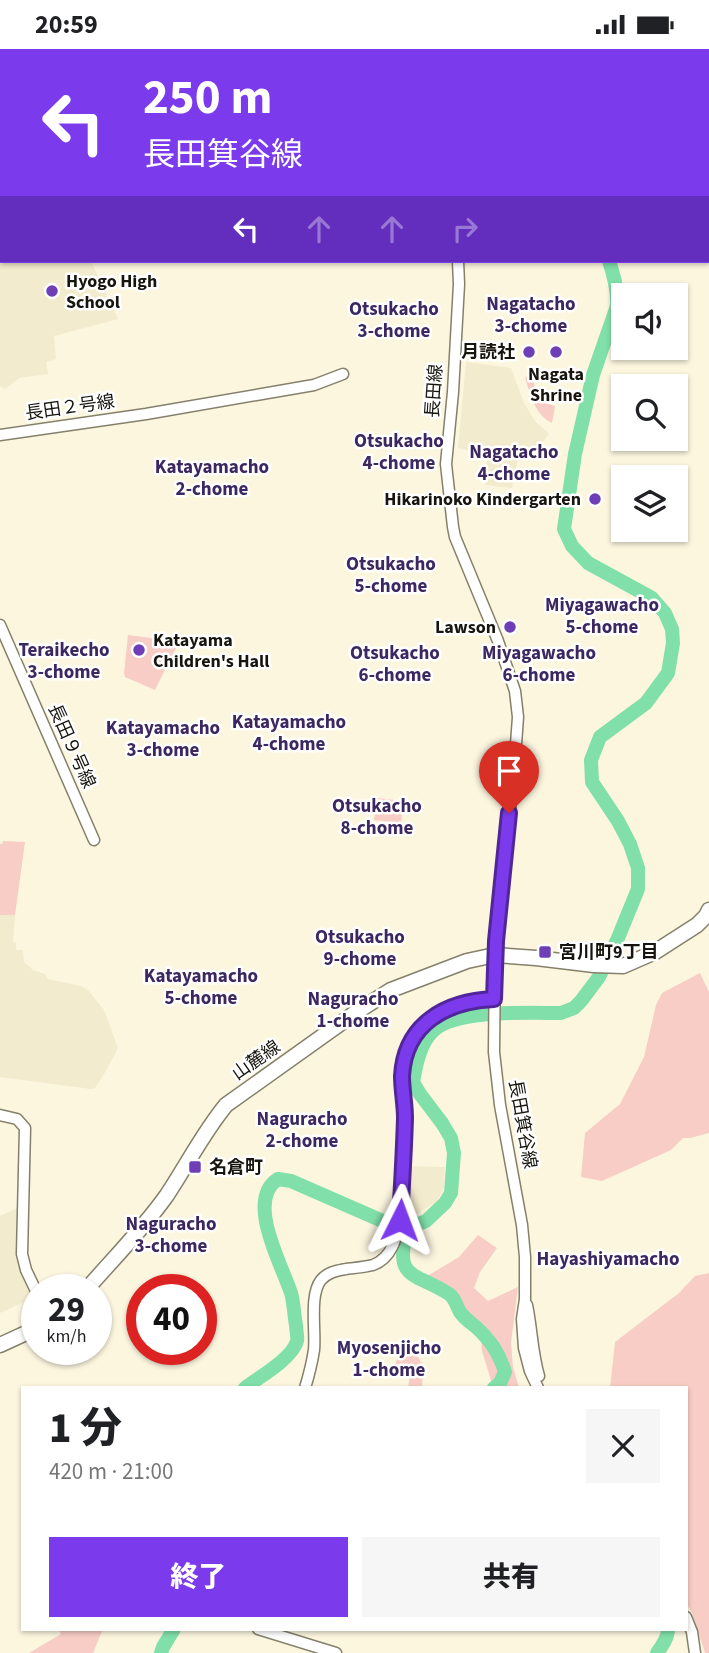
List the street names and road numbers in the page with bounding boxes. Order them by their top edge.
street label: 長田線 [420,363,449,419]
street label: 長田２号線 [24,389,116,426]
street label: 長田９号線 [42,700,101,792]
street label: 山麓線 [227,1035,286,1086]
street label: 長田箕谷線 [502,1078,543,1171]

